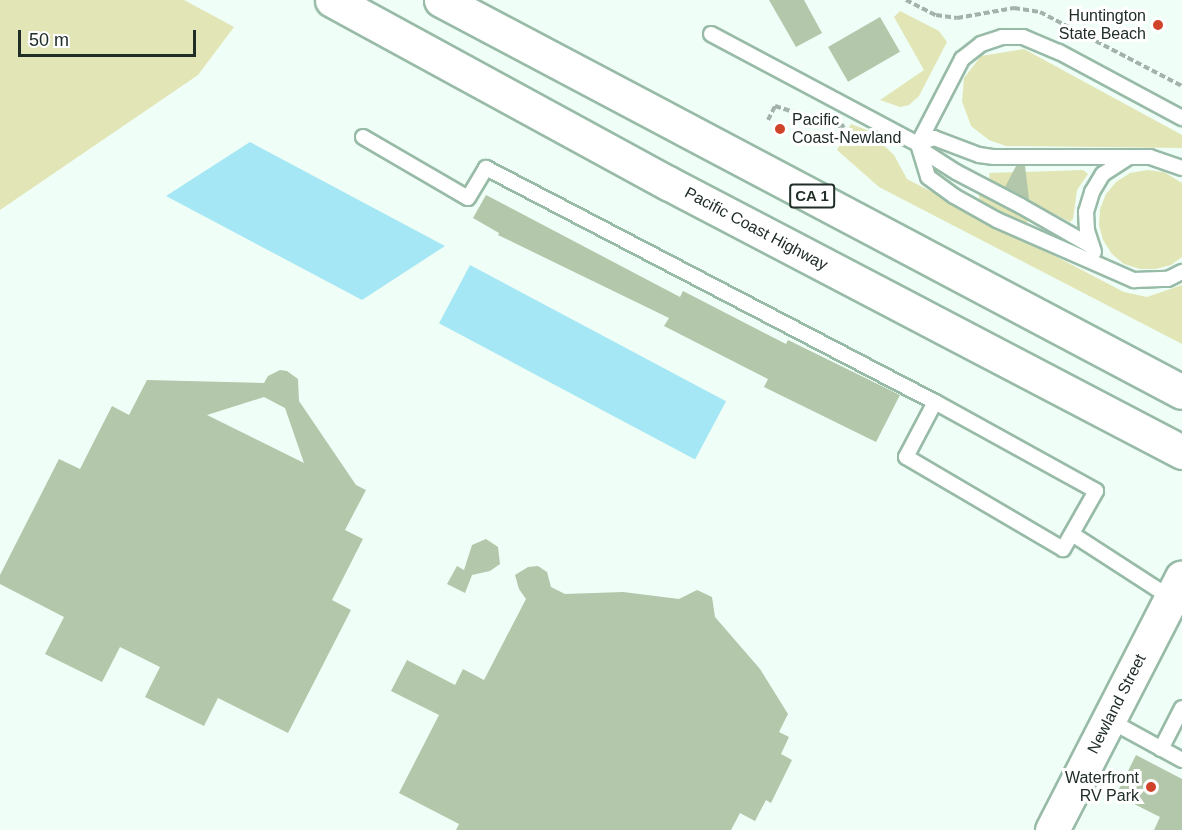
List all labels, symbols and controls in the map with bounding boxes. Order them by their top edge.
place label: Huntington State Beach [1059,6,1146,44]
scale bar [21,18,200,56]
marker: Huntington State Beach [1151,18,1165,32]
text: 50 m [29,30,69,50]
place label: Pacific Coast-Newland [792,110,901,148]
marker: Pacific Coast-Newland [773,122,787,136]
street label: Pacific Coast Highway [681,183,831,275]
road number: CA 1 [788,184,836,208]
street label: Newland Street [1084,651,1150,757]
place label: Waterfront RV Park [1065,768,1139,806]
marker: Waterfront RV Park [1144,780,1158,794]

